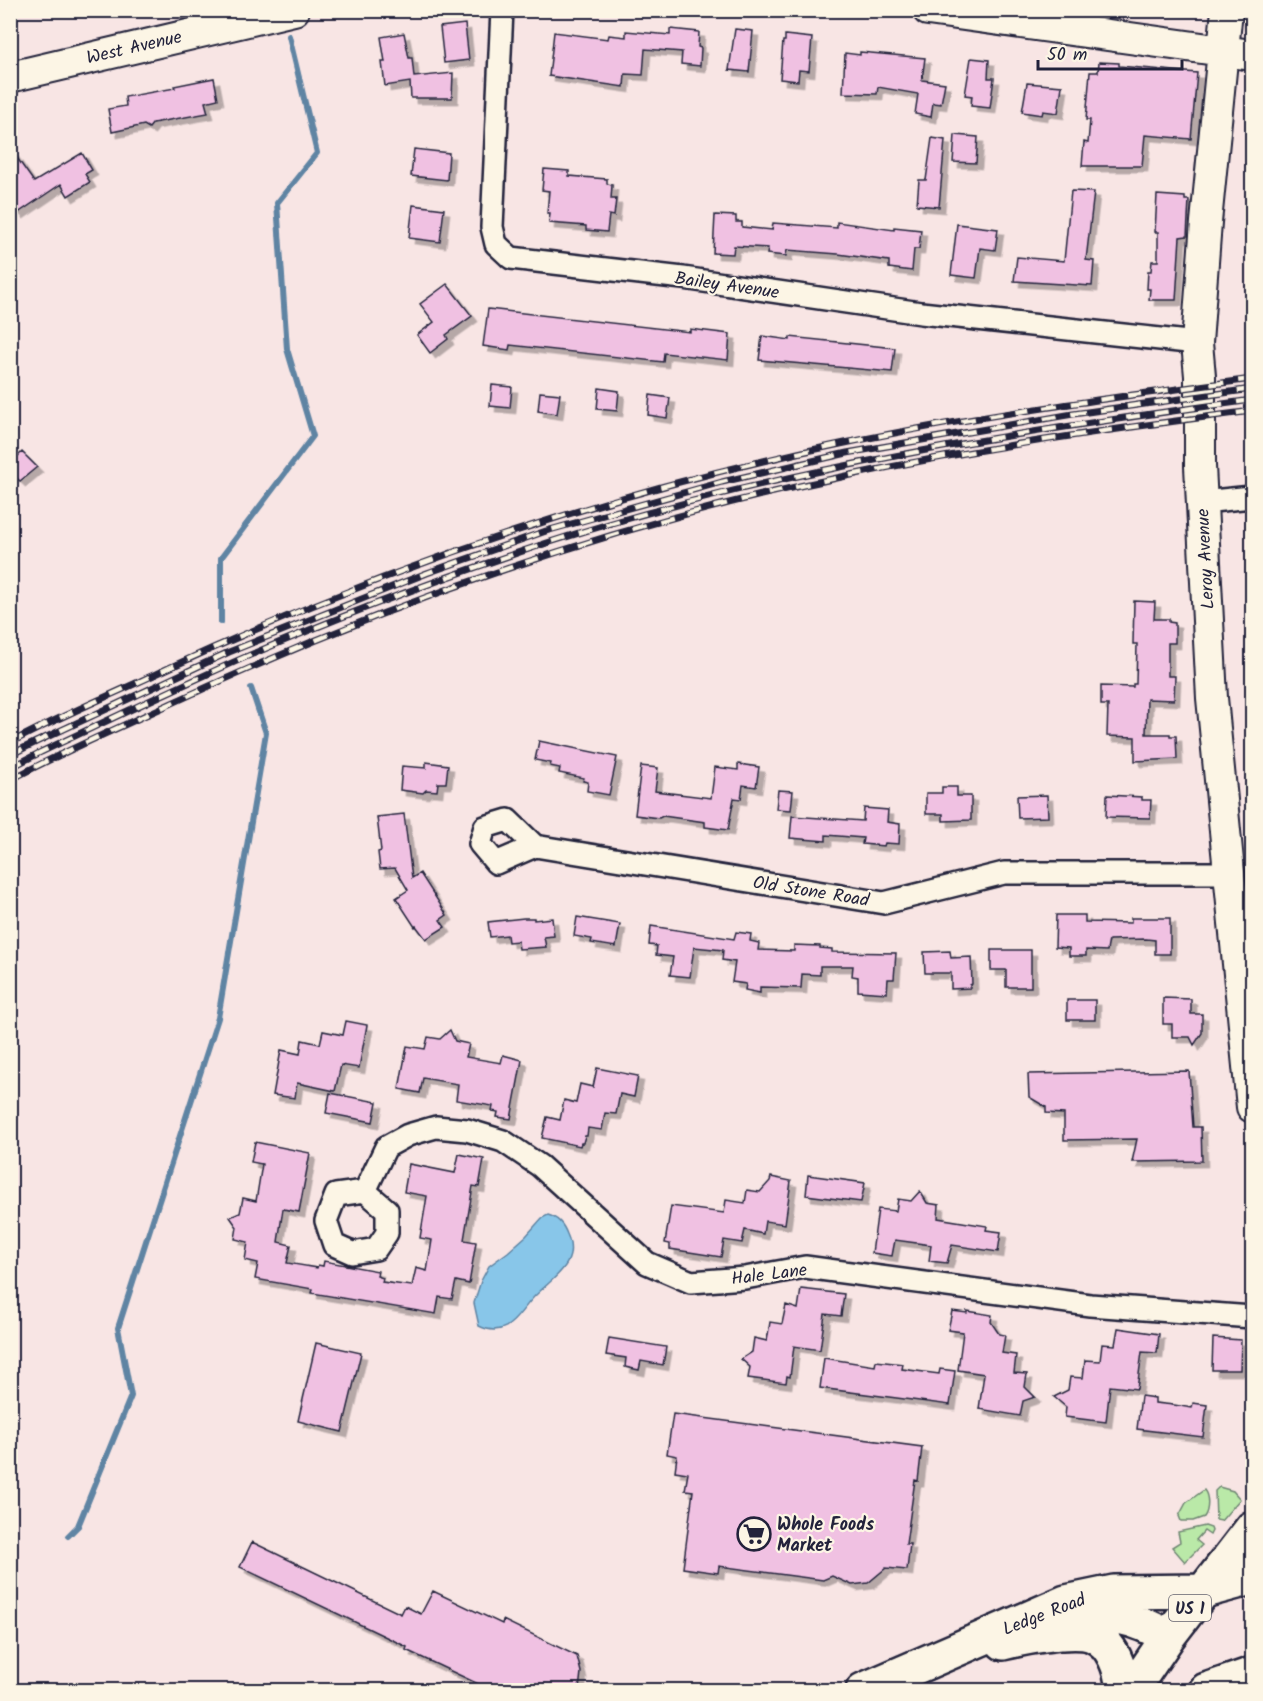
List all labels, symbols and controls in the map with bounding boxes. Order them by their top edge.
street label: West Avenue [84,23,185,74]
scale bar [1038,33,1182,71]
text: 50 m [1047,41,1087,70]
street label: Bailey Avenue [673,265,781,308]
street label: Leroy Avenue [1189,508,1224,610]
street label: Old Stone Road [751,869,872,916]
street label: Hale Lane [730,1256,809,1295]
place label: Whole Foods Market [777,1511,875,1561]
supermarket icon: Whole Foods Market [736,1516,772,1552]
street label: Ledge Road [999,1586,1091,1645]
road number: US 1 [1169,1595,1211,1621]

